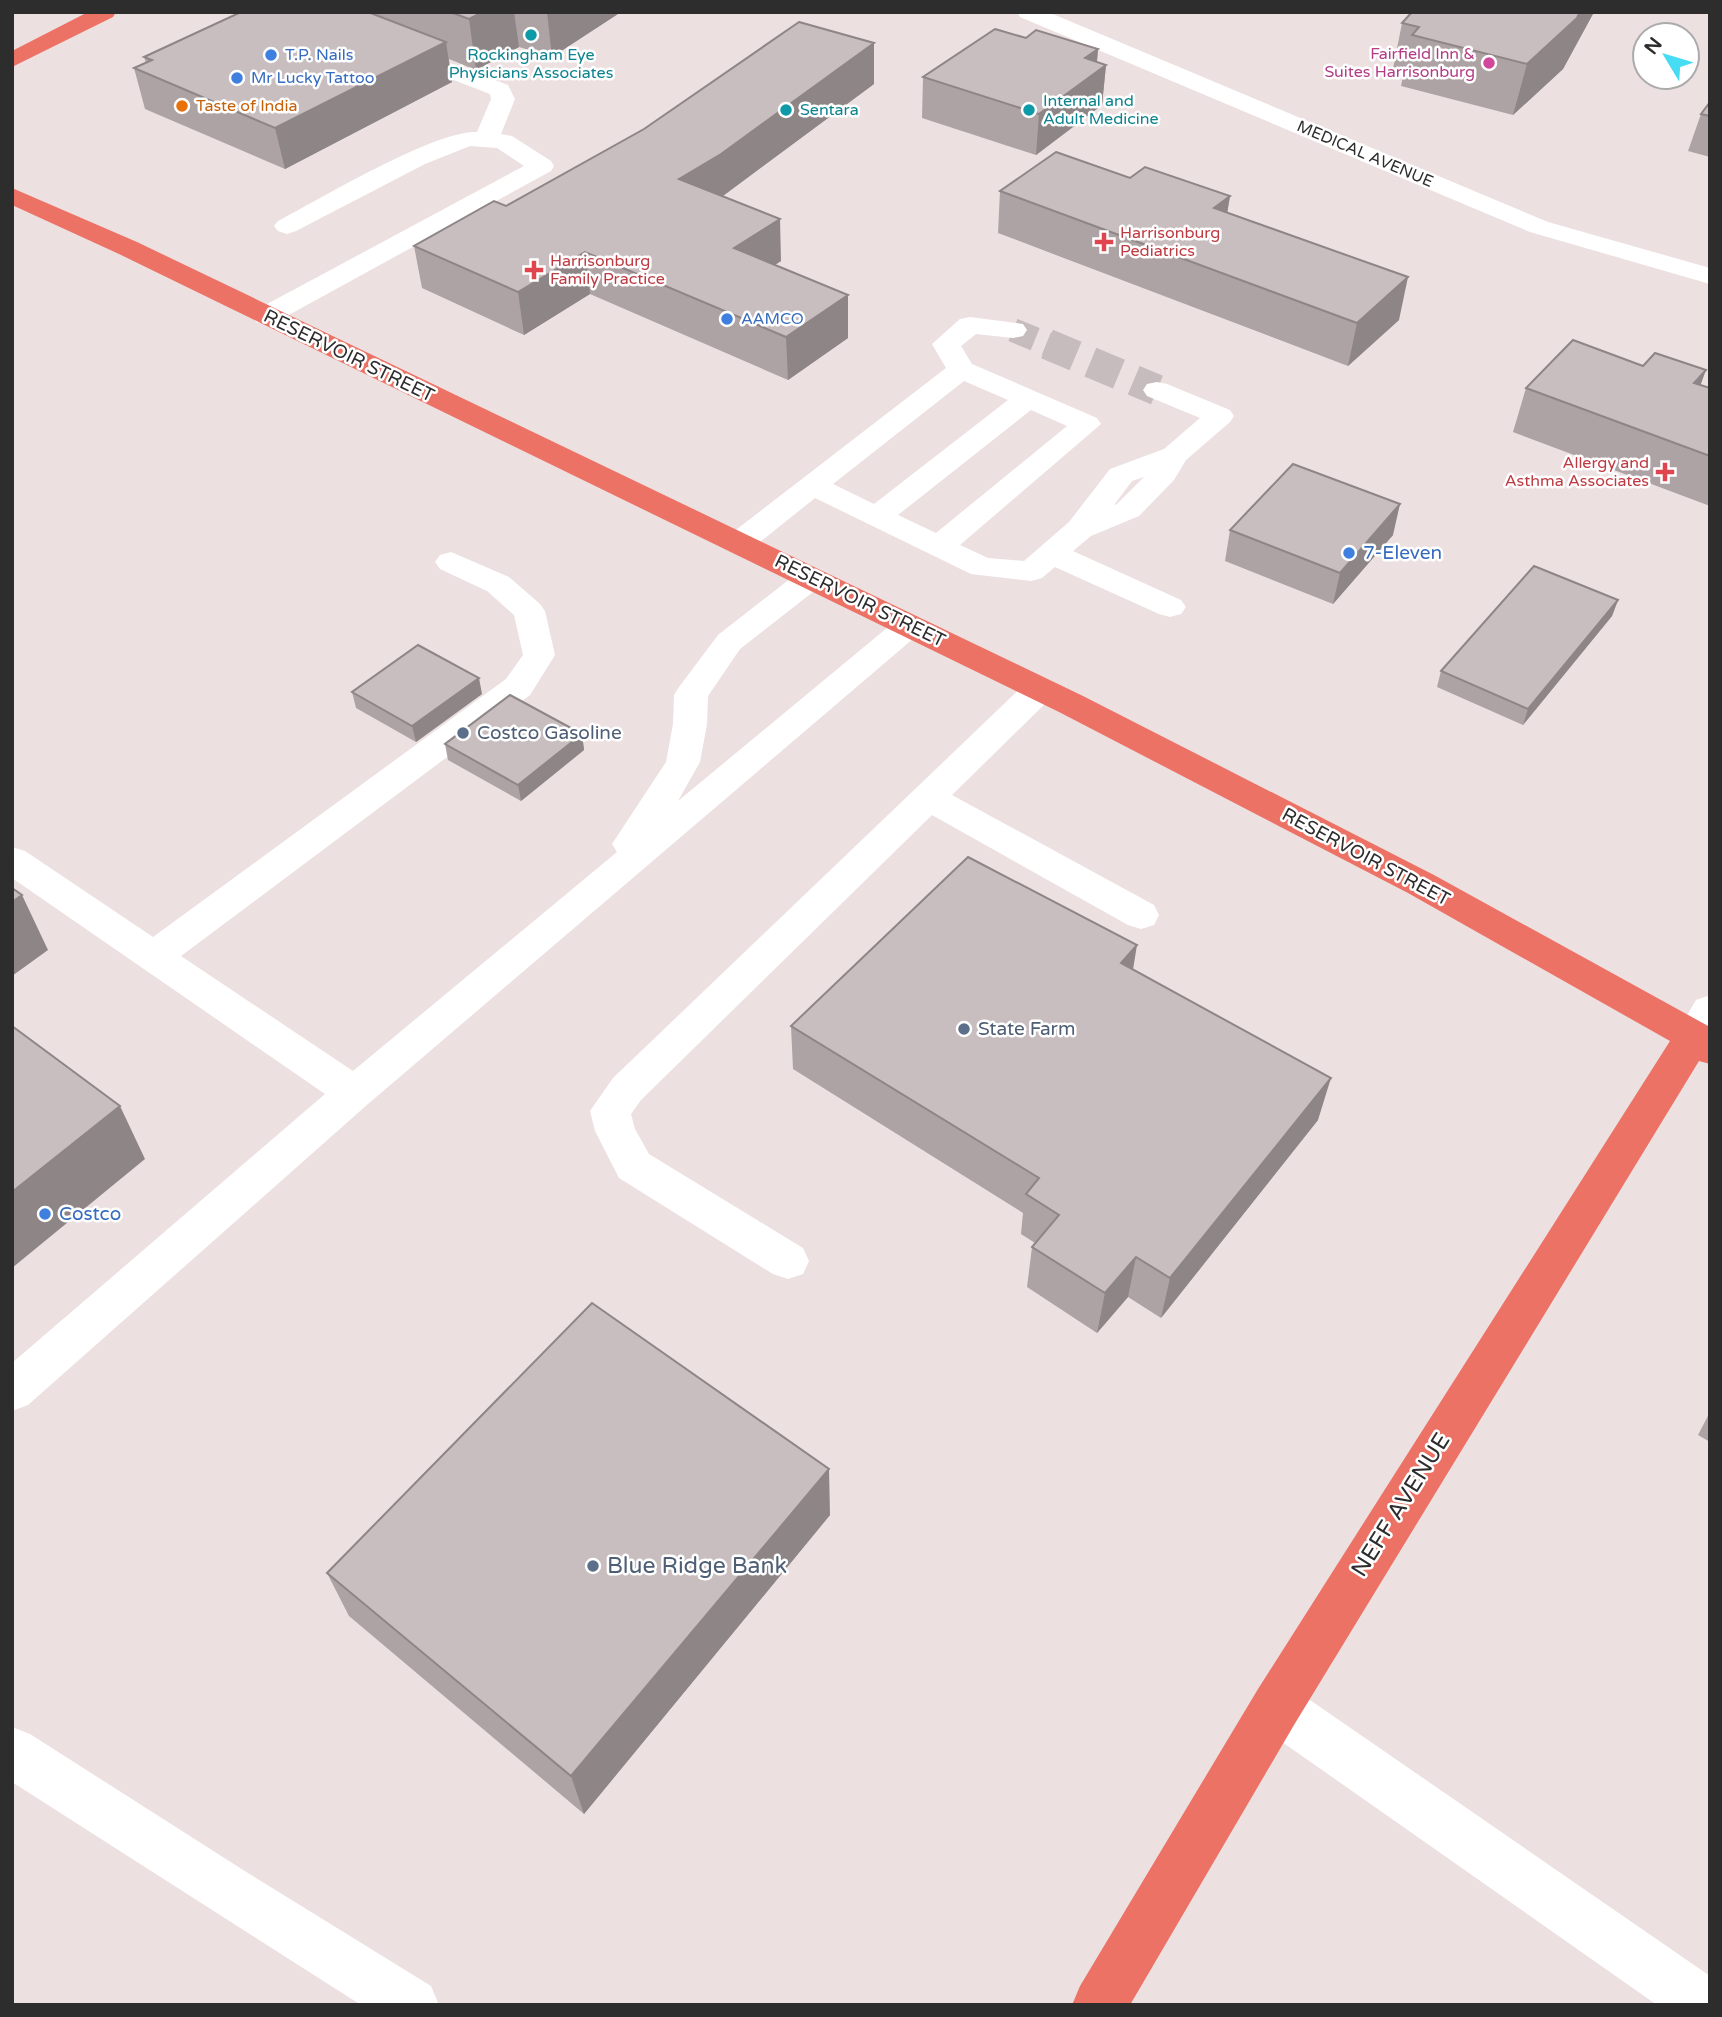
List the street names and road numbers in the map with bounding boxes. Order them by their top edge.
street label: MEDICAL AVENUE [1294,116,1436,192]
street label: RESERVOIR STREET [260,305,438,407]
street label: RESERVOIR STREET [771,550,949,652]
street label: RESERVOIR STREET [1278,803,1454,911]
street label: NEFF AVENUE [1346,1428,1456,1582]

